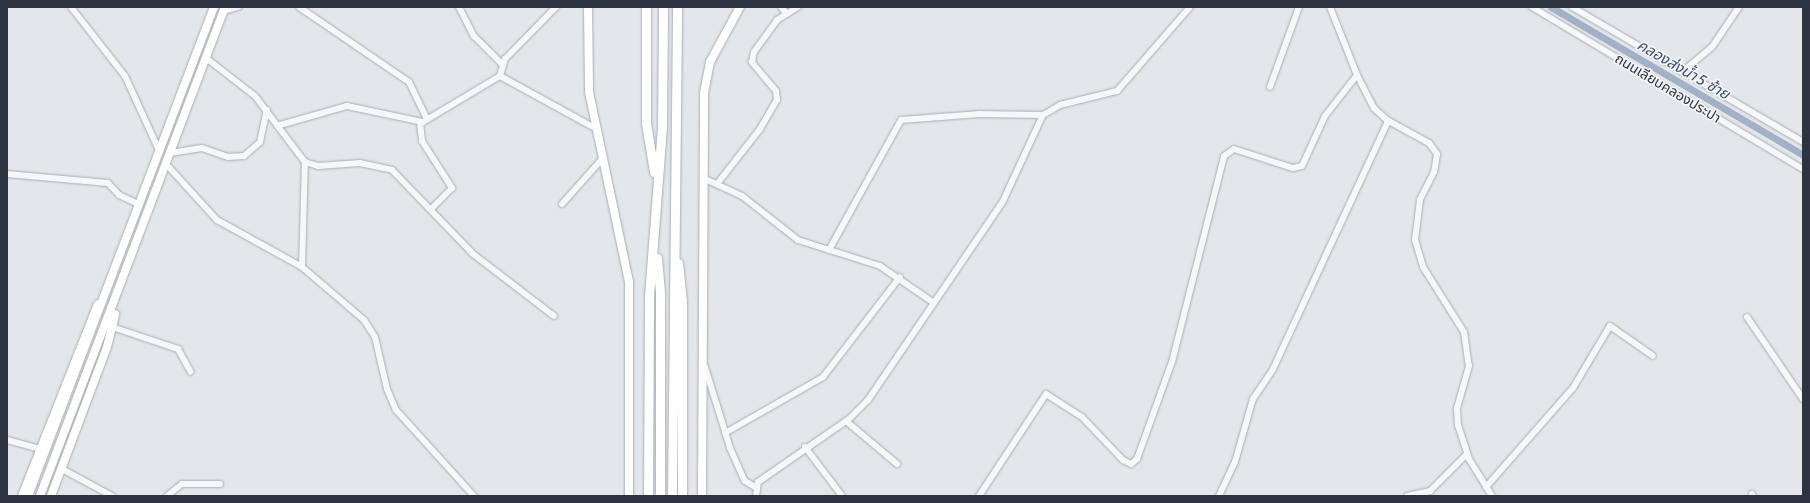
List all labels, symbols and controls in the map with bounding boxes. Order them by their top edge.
water label: คลองส่งน้ำ 5 ซ้าย [1634,36,1732,104]
street label: ถนนเลียบคลองประปา [1612,50,1724,126]

